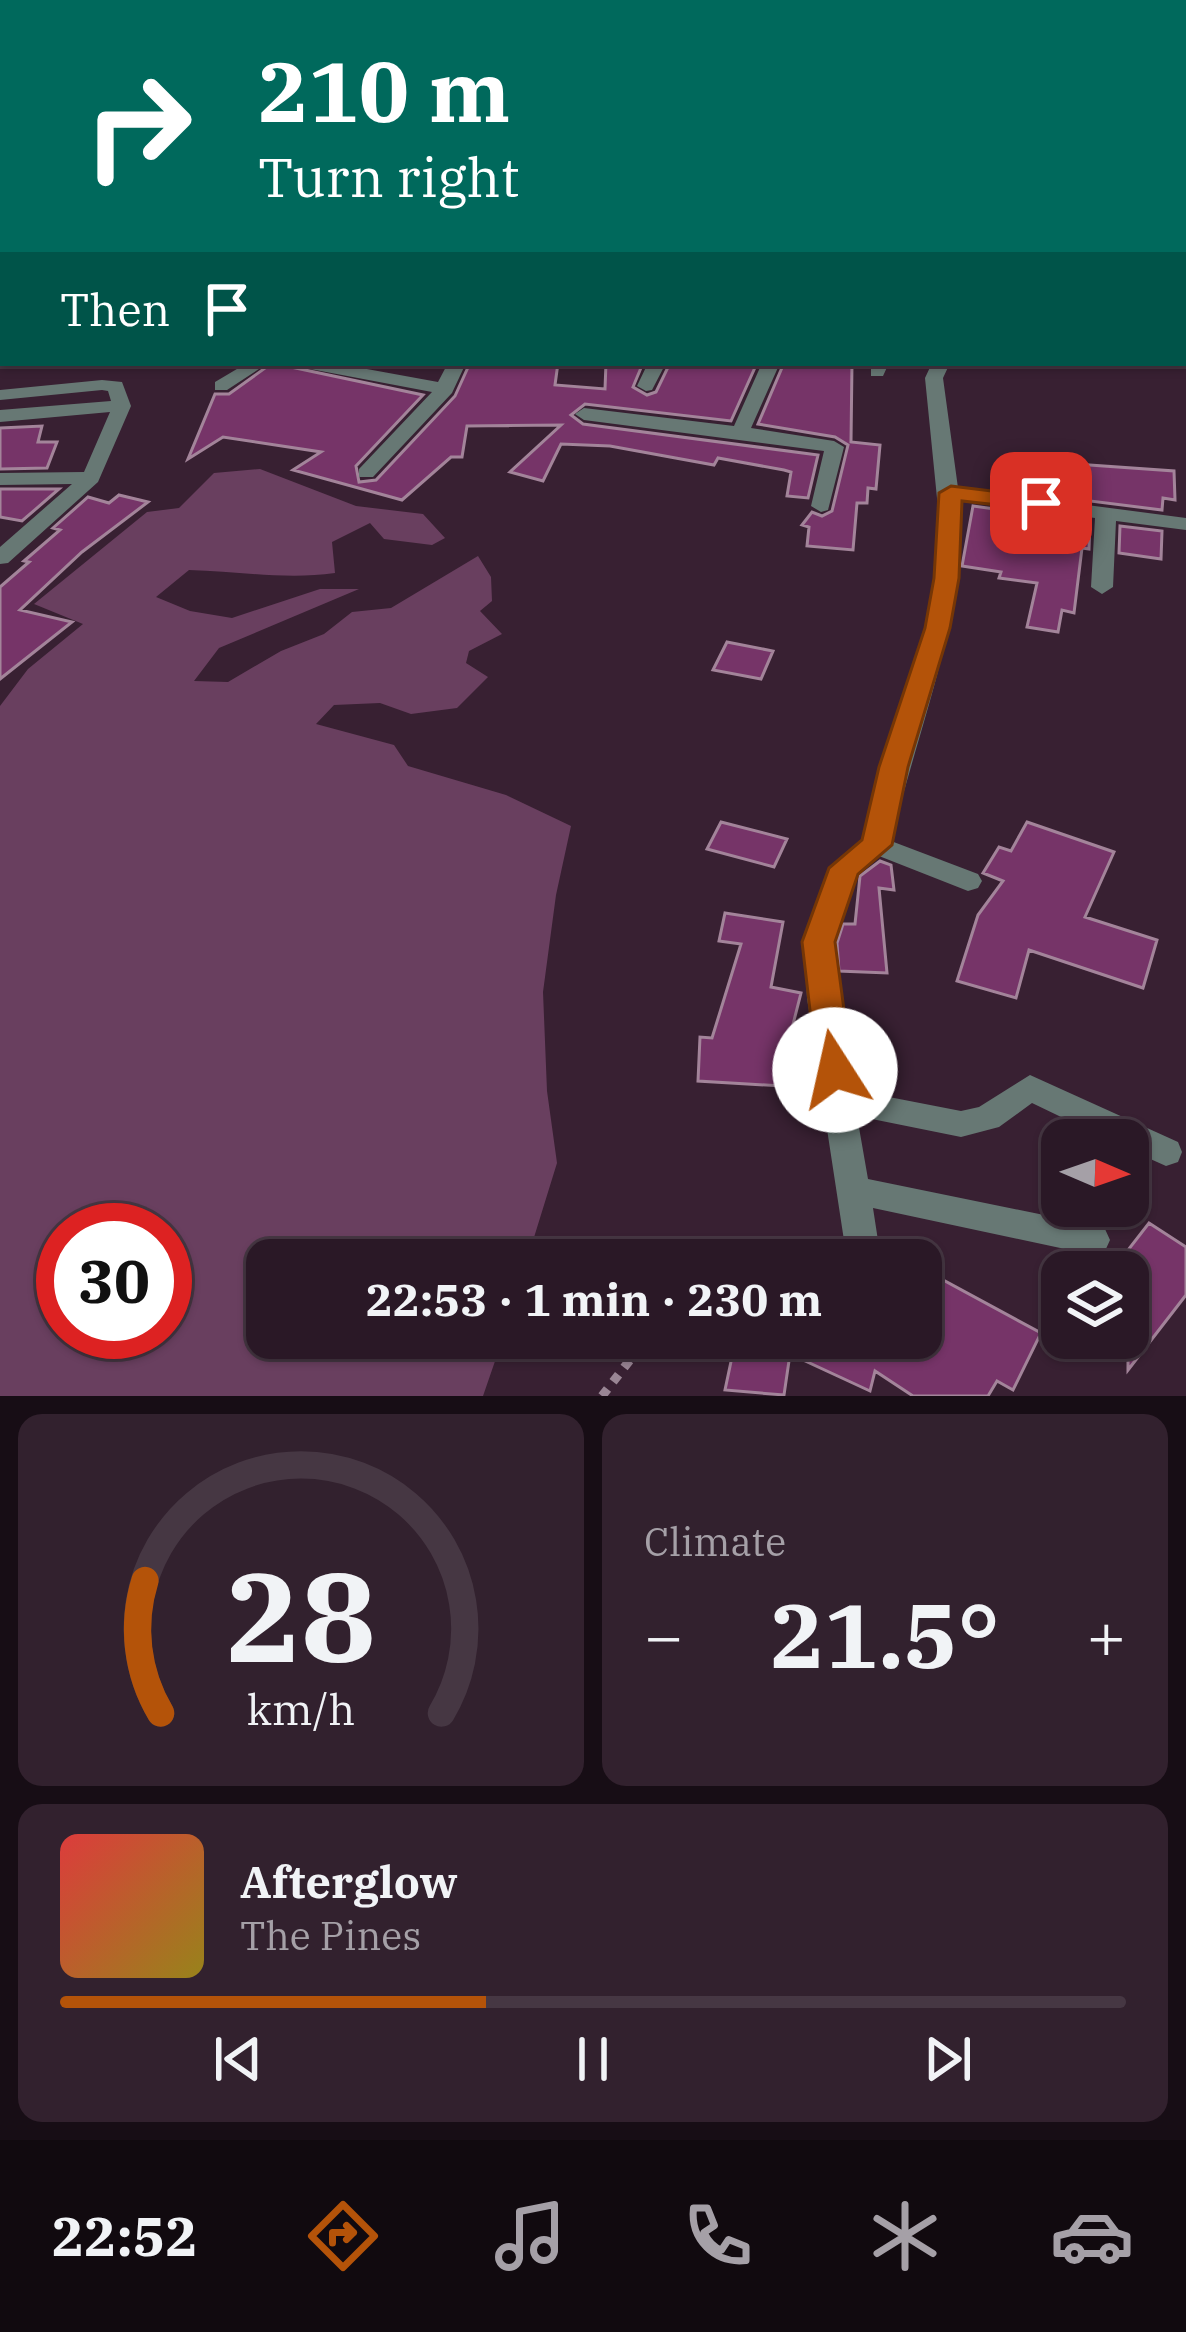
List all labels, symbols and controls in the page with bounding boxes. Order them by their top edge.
text: 210 m [258,36,510,145]
icon: right [60,48,216,204]
text: Turn right [258,142,520,212]
icon: arrive [194,276,260,342]
text: Then [60,280,170,338]
pin [990,452,1092,554]
icon: arrive [1008,470,1074,536]
position arrow [772,1007,898,1133]
north arrow [1041,1119,1149,1227]
map controls [1041,1119,1149,1359]
speed limit sign: 30 [36,1203,192,1359]
button: layers [1041,1251,1149,1359]
text: 22:53 · 1 min · 230 m [366,1270,822,1328]
text: Climate [644,1516,786,1567]
text: 28 [226,1534,376,1696]
text: 21.5° [770,1576,1000,1693]
text: − [644,1592,684,1678]
text: + [1086,1592,1126,1678]
text: km/h [247,1681,355,1737]
text: Afterglow [240,1852,458,1910]
text: The Pines [240,1910,421,1961]
icon: previous [205,2026,271,2092]
icon: pause [560,2026,626,2092]
icon: next [915,2026,981,2092]
icon: directions [301,2194,385,2278]
icon: music [488,2194,572,2278]
icon: phone [676,2194,760,2278]
icon: climate [863,2194,947,2278]
icon: car [1050,2194,1134,2278]
text: 22:52 [52,2201,198,2271]

